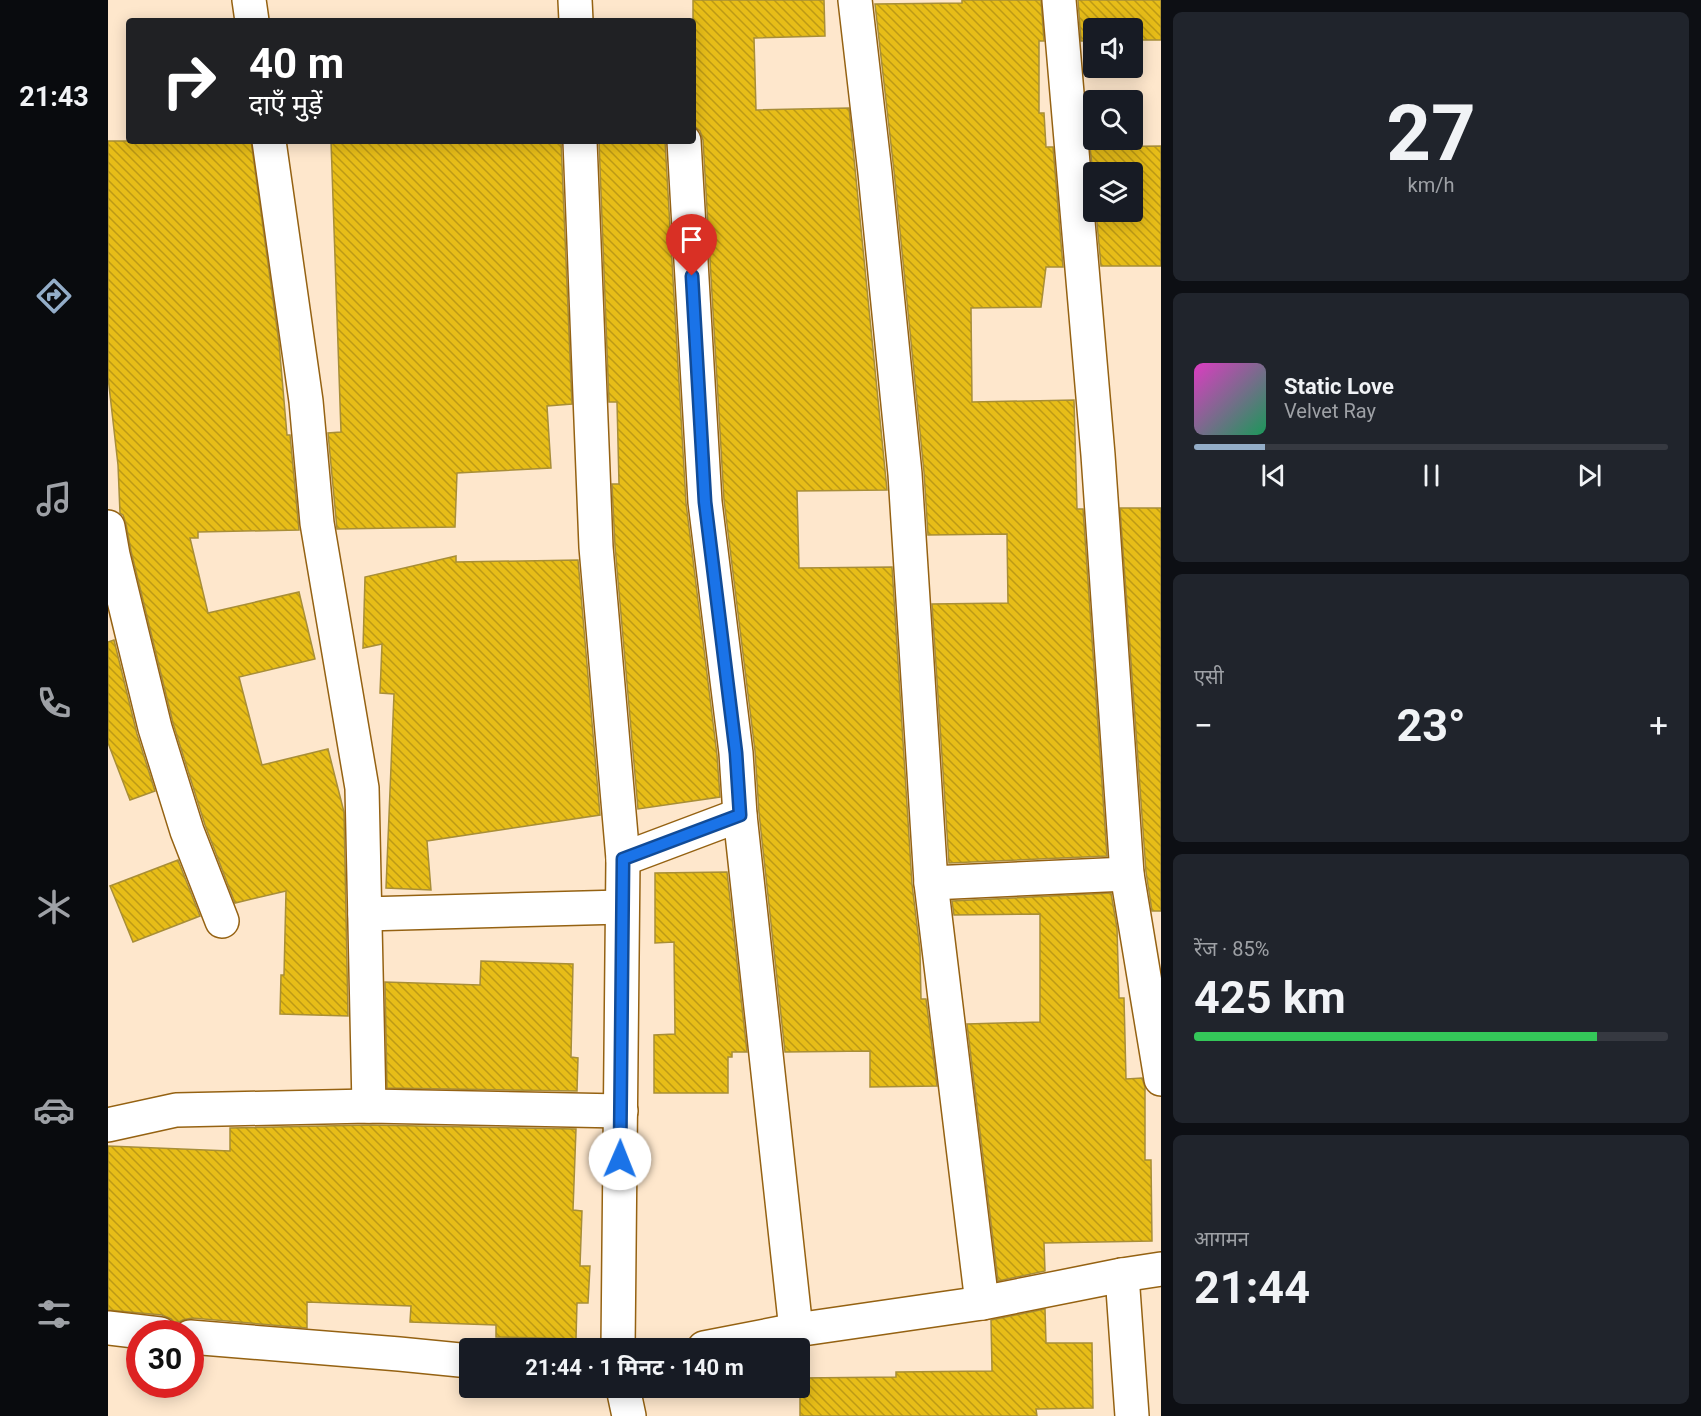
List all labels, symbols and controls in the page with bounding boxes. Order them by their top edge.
map controls [1083,18,1143,222]
button: sound [1083,18,1143,78]
text: 40 m [249,39,344,88]
icon: right [150,42,228,120]
text: 21:43 [19,81,89,113]
text: 27 [1386,88,1476,179]
text: दाएँ मुड़ें [249,89,323,121]
button: search [1083,90,1143,150]
button: layers [1083,162,1143,222]
text: km/h [1408,173,1454,197]
pin [666,214,717,276]
icon: arrive [675,223,708,256]
icon: directions [33,275,75,317]
text: Static Love [1284,374,1394,399]
text: Velvet Ray [1284,399,1376,423]
icon: previous [1257,459,1290,492]
icon: pause [1415,459,1448,492]
icon: next [1573,459,1606,492]
icon: music [33,478,75,520]
text: एसी [1194,665,1224,689]
icon: phone [33,682,75,724]
text: 23° [1396,699,1466,752]
text: − [1194,706,1213,745]
text: + [1649,706,1668,745]
icon: climate [33,886,75,928]
text: रेंज · 85% [1194,937,1269,961]
text: 425 km [1194,971,1346,1024]
icon: car [33,1089,75,1131]
position arrow [588,1127,652,1191]
text: आगमन [1194,1227,1249,1251]
text: 21:44 [1194,1261,1310,1314]
icon: filters [33,1293,75,1335]
speed limit sign: 30 [126,1320,204,1398]
text: 21:44 · 1 मिनट · 140 m [525,1355,744,1380]

